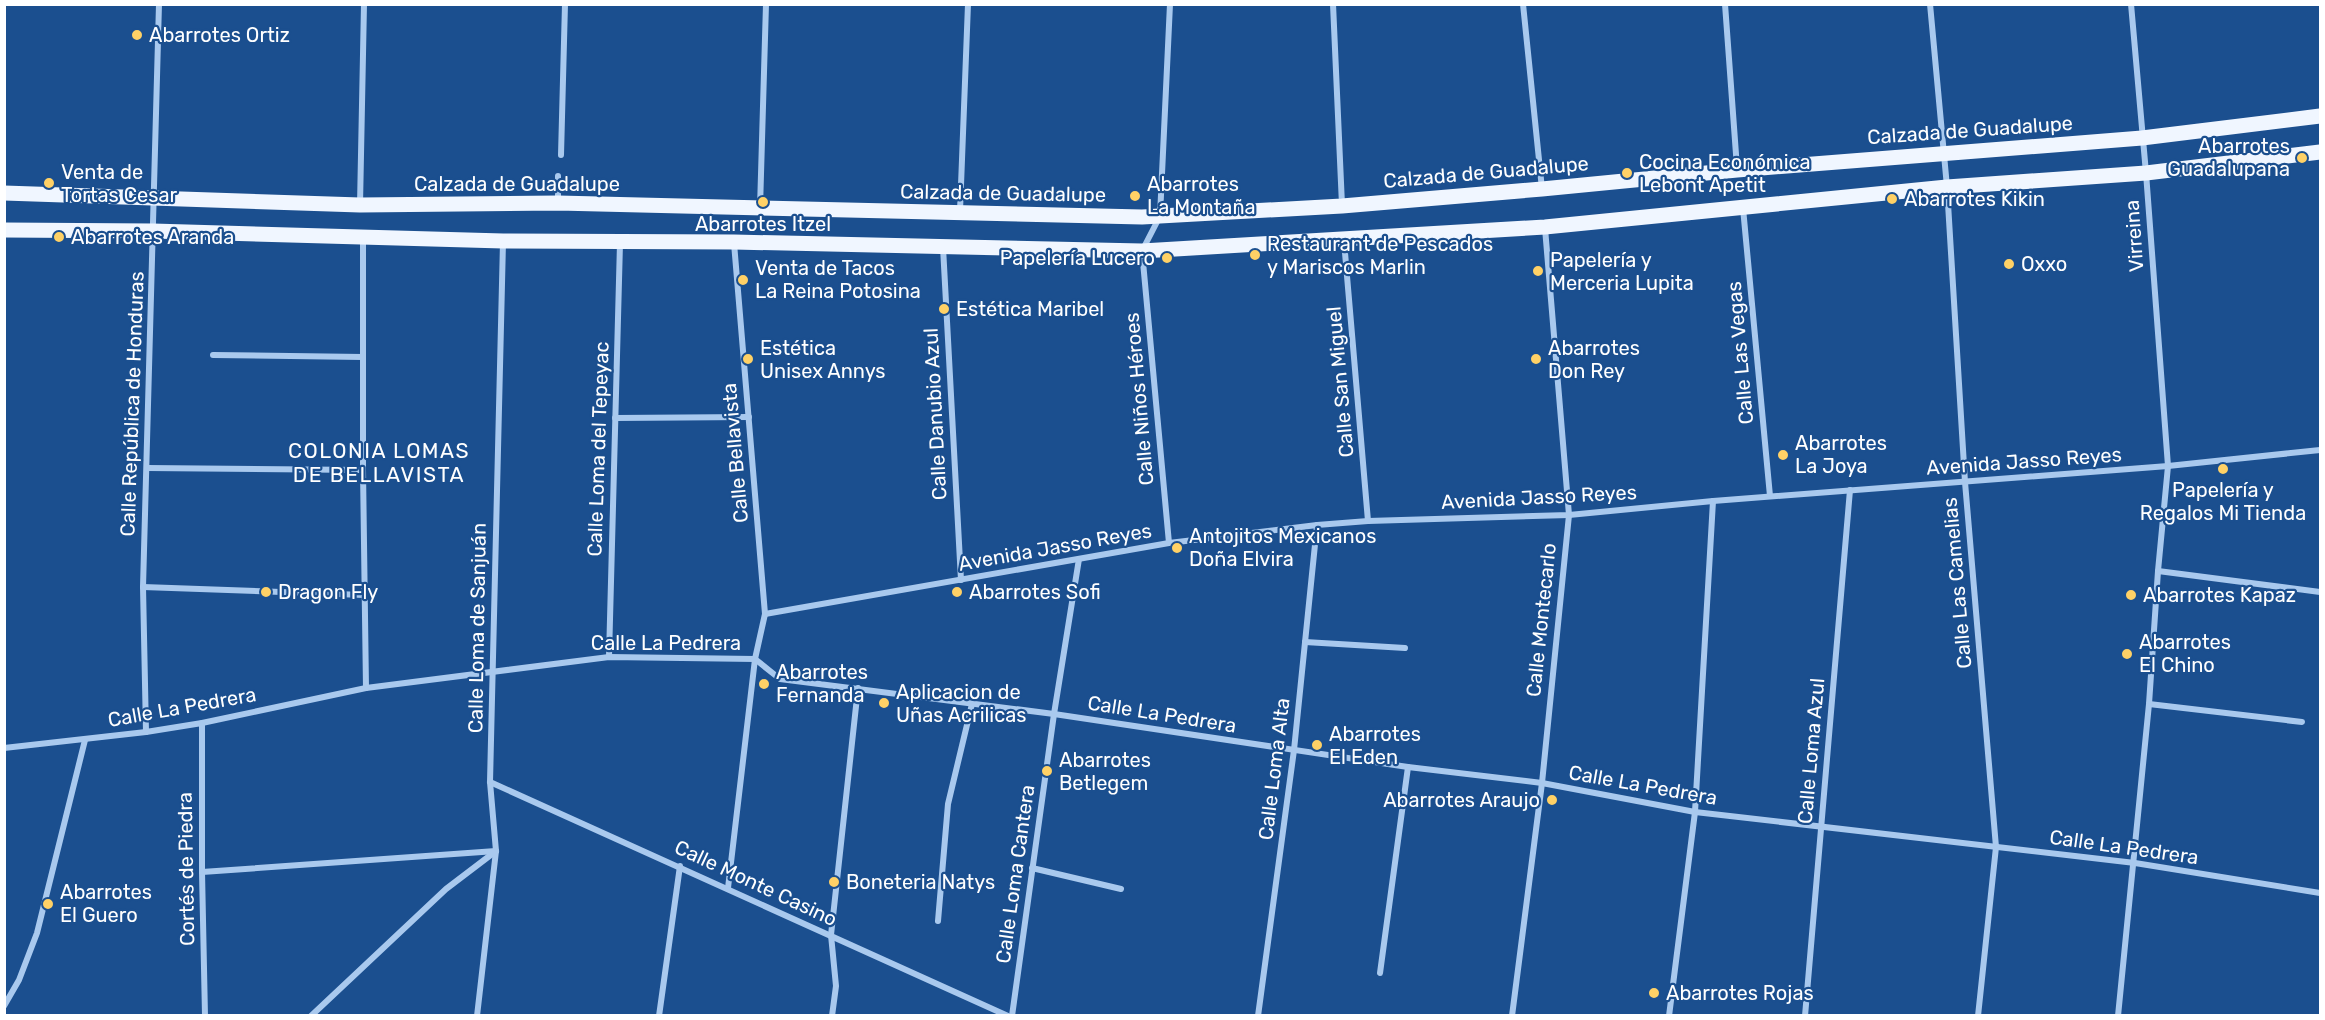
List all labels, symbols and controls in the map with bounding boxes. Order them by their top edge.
place label: Abarrotes Ortiz [149,23,290,47]
marker: Abarrotes Ortiz [130,28,144,42]
street label: Calzada de Guadalupe [1866,111,2074,149]
place label: Abarrotes Guadalupana [2167,134,2290,181]
place label: Cocina Económica Lebont Apetit [1639,150,1811,197]
street label: Calzada de Guadalupe [1382,151,1590,193]
marker: Abarrotes Guadalupana [2295,151,2309,165]
place label: Venta de Tortas Cesar [61,160,177,207]
marker: Cocina Económica Lebont Apetit [1620,166,1634,180]
street label: Calzada de Guadalupe [414,172,620,196]
place label: Abarrotes La Montaña [1147,172,1256,219]
marker: Venta de Tortas Cesar [42,176,56,190]
street label: Calzada de Guadalupe [900,179,1106,207]
place label: Abarrotes Kikin [1904,187,2045,211]
marker: Abarrotes La Montaña [1128,189,1142,203]
marker: Abarrotes Kikin [1885,192,1899,206]
marker: Abarrotes Itzel [756,195,770,209]
street label: Virreina [2120,199,2148,273]
place label: Abarrotes Itzel [695,212,831,236]
place label: Abarrotes Aranda [71,225,234,249]
marker: Abarrotes Aranda [52,230,66,244]
place label: Restaurant de Pescados y Mariscos Marlin [1267,232,1493,279]
place label: Papelería Lucero [1000,246,1155,270]
marker: Restaurant de Pescados y Mariscos Marlin [1248,248,1262,262]
place label: Papelería y Merceria Lupita [1550,248,1694,295]
marker: Papelería Lucero [1160,251,1174,265]
place label: Oxxo [2021,252,2067,276]
place label: Venta de Tacos La Reina Potosina [755,256,921,303]
marker: Oxxo [2002,257,2016,271]
marker: Papelería y Merceria Lupita [1531,264,1545,278]
street label: Calle República de Honduras [115,271,149,537]
marker: Venta de Tacos La Reina Potosina [736,273,750,287]
street label: Calle Las Vegas [1722,280,1758,426]
place label: Estética Maribel [956,297,1104,321]
marker: Estética Maribel [937,302,951,316]
street label: Calle San Miguel [1321,306,1359,458]
street label: Calle Niños Héroes [1119,312,1159,486]
street label: Calle Danubio Azul [919,327,951,501]
place label: Estética Unisex Annys [760,336,886,383]
place label: Abarrotes Don Rey [1548,336,1640,383]
street label: Calle Loma del Tepeyac [582,341,614,557]
marker: Estética Unisex Annys [741,352,755,366]
marker: Abarrotes Don Rey [1529,352,1543,366]
street label: Calle Bellavista [717,382,753,524]
place label: Abarrotes La Joya [1795,431,1887,478]
district label: COLONIA LOMAS DE BELLAVISTA [288,438,470,487]
street label: Avenida Jasso Reyes [1926,442,2122,480]
marker: Abarrotes La Joya [1776,448,1790,462]
marker: Papelería y Regalos Mi Tienda [2216,462,2230,476]
place label: Papelería y Regalos Mi Tienda [2140,478,2306,525]
street label: Avenida Jasso Reyes [1441,480,1637,514]
street label: Calle Las Camelias [1938,496,1976,670]
street label: Avenida Jasso Reyes [957,518,1153,576]
street label: Calle Loma de Sanjuán [463,523,491,733]
place label: Antojitos Mexicanos Doña Elvira [1189,524,1376,571]
marker: Antojitos Mexicanos Doña Elvira [1170,541,1184,555]
street label: Calle Montecarlo [1521,542,1561,698]
place label: Dragon Fly [278,580,378,604]
place label: Abarrotes Sofi [969,580,1101,604]
place label: Abarrotes Kapaz [2143,583,2296,607]
marker: Dragon Fly [259,585,273,599]
marker: Abarrotes Sofi [950,585,964,599]
marker: Abarrotes Kapaz [2124,588,2138,602]
place label: Abarrotes El Chino [2139,630,2231,677]
street label: Calle La Pedrera [591,631,741,655]
marker: Abarrotes El Chino [2120,647,2134,661]
place label: Abarrotes Fernanda [776,660,868,707]
marker: Abarrotes Fernanda [757,677,771,691]
street label: Calle Loma Azul [1793,677,1829,825]
place label: Aplicacion de Uñas Acrilicas [896,680,1027,727]
street label: Calle La Pedrera [106,682,258,732]
street label: Calle La Pedrera [1086,690,1238,738]
marker: Aplicacion de Uñas Acrilicas [877,696,891,710]
street label: Calle Loma Alta [1253,697,1295,841]
place label: Abarrotes El Eden [1329,722,1421,769]
marker: Abarrotes El Eden [1310,738,1324,752]
place label: Abarrotes Betlegem [1059,748,1151,795]
street label: Calle La Pedrera [1567,760,1719,810]
marker: Abarrotes Betlegem [1040,764,1054,778]
street label: Calle Loma Cantera [991,783,1039,965]
place label: Abarrotes Araujo [1383,788,1540,812]
street label: Cortés de Piedra [173,792,199,946]
marker: Abarrotes Araujo [1545,793,1559,807]
street label: Calle La Pedrera [2048,825,2200,869]
street label: Calle Monte Casino [671,835,841,931]
place label: Boneteria Natys [846,870,995,894]
marker: Boneteria Natys [827,875,841,889]
place label: Abarrotes El Guero [60,880,152,927]
marker: Abarrotes El Guero [41,897,55,911]
place label: Abarrotes Rojas [1666,981,1814,1005]
marker: Abarrotes Rojas [1647,986,1661,1000]

